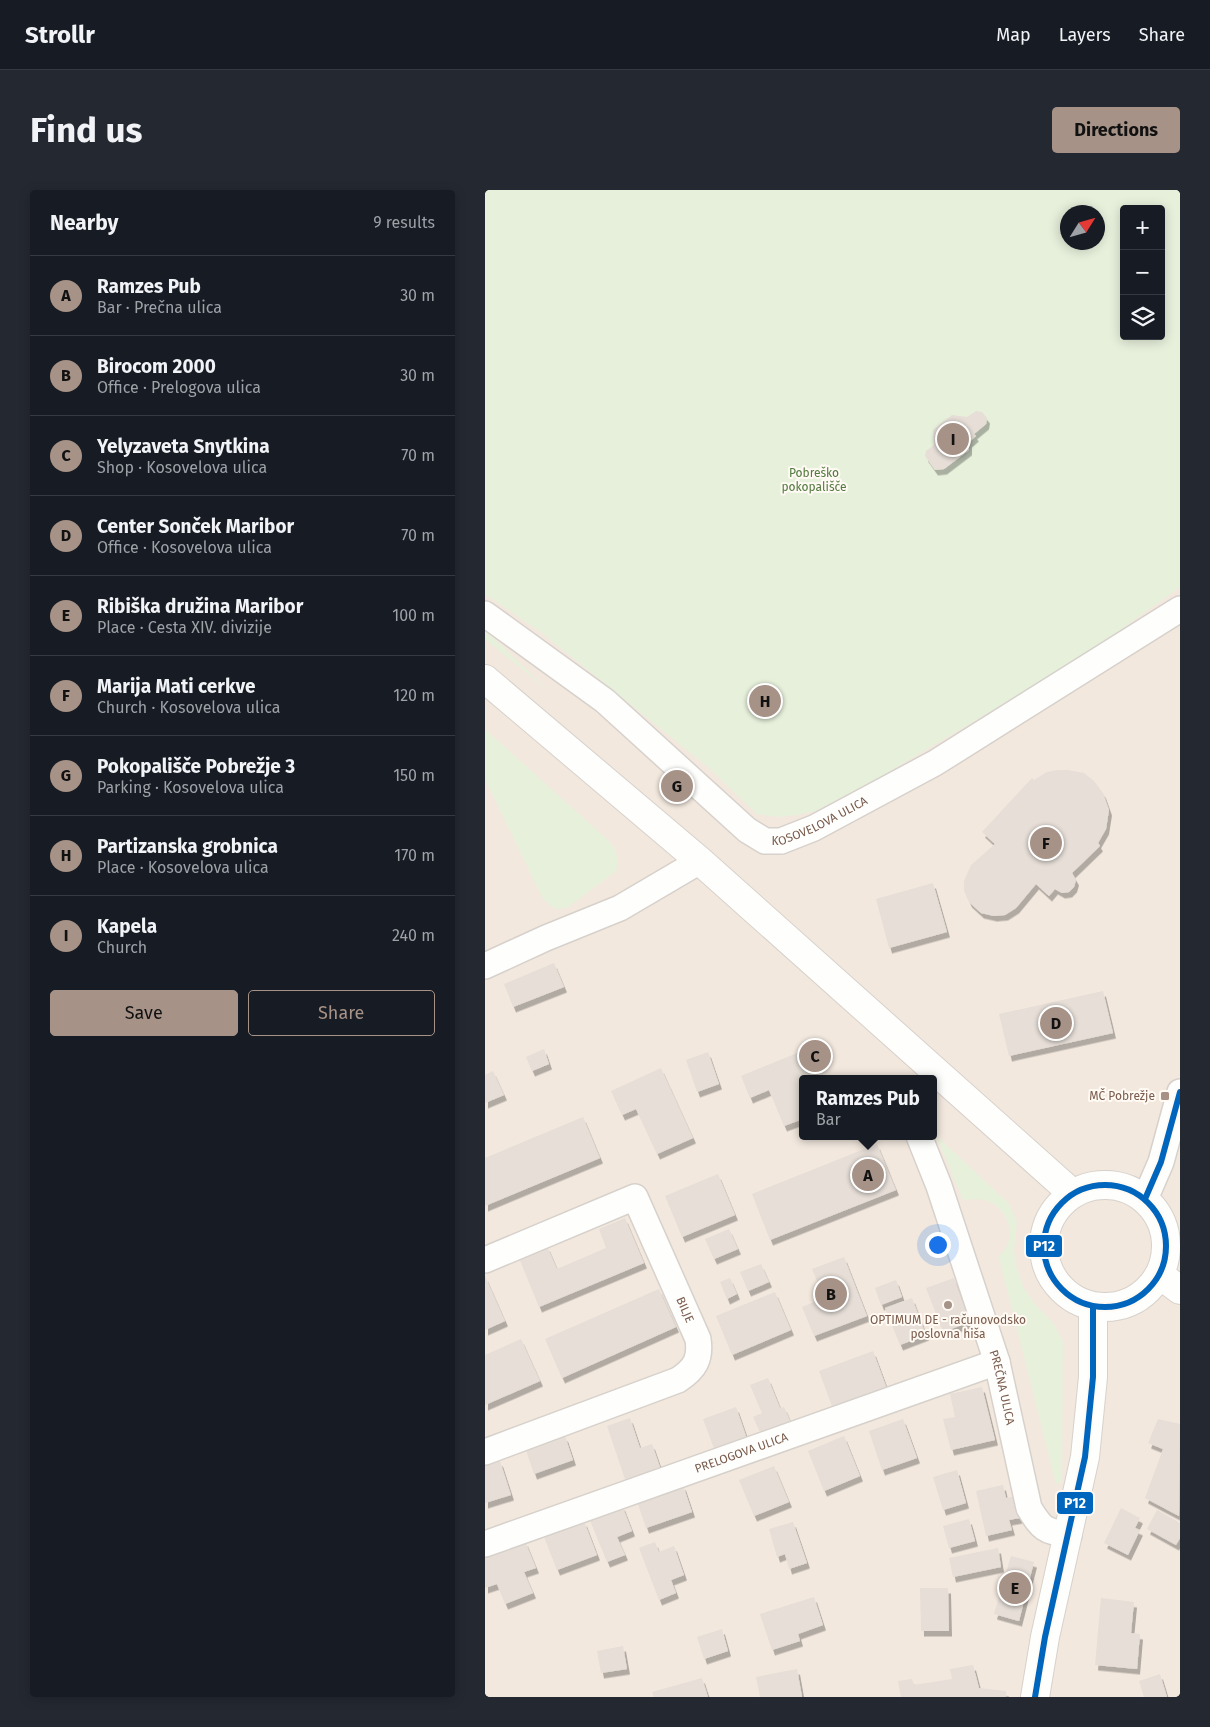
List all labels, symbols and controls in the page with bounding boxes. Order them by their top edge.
text: Strollr [25,21,95,49]
text: Map [996,24,1031,46]
text: Layers [1059,24,1111,46]
text: Share [1139,24,1185,46]
button: Directions [1052,107,1180,153]
text: Find us [30,109,142,151]
north arrow [1060,205,1105,250]
map controls [1120,205,1165,340]
button: + [1120,205,1165,250]
text: Nearby [50,210,118,236]
text: 9 results [373,213,435,232]
button: − [1120,250,1165,295]
text: Ramzes Pub [97,275,201,298]
text: A [61,286,71,305]
text: 30 m [400,286,435,305]
button: layers [1120,295,1165,340]
text: Bar · Prečna ulica [97,298,222,317]
text: Birocom 2000 [97,355,216,378]
text: B [61,366,71,385]
text: 30 m [400,366,435,385]
text: Office · Prelogova ulica [97,378,261,397]
pin: I [937,420,969,458]
text: Yelyzaveta Snytkina [97,435,270,458]
text: C [61,446,71,465]
text: 70 m [401,446,435,465]
text: Shop · Kosovelova ulica [97,458,267,477]
park label: Pobreško pokopališče [781,466,847,494]
text: Center Sonček Maribor [97,515,294,538]
text: D [61,526,71,545]
text: 70 m [401,526,435,545]
text: Office · Kosovelova ulica [97,538,272,557]
text: Ribiška družina Maribor [97,595,303,618]
text: E [62,606,70,625]
text: 100 m [392,606,435,625]
text: Place · Cesta XIV. divizije [97,618,272,637]
text: Marija Mati cerkve [97,675,256,698]
pin: H [749,682,781,720]
text: F [62,686,70,705]
text: 120 m [393,686,435,705]
text: Church · Kosovelova ulica [97,698,281,717]
text: Pokopališče Pobrežje 3 [97,755,295,778]
text: G [61,766,71,785]
text: 150 m [393,766,435,785]
pin: G [661,767,693,805]
text: Parking · Kosovelova ulica [97,778,284,797]
street label: KOSOVELOVA ULICA [772,794,870,848]
pin: F [1030,824,1062,862]
text: Partizanska grobnica [97,835,278,858]
text: H [61,846,71,865]
text: 170 m [394,846,435,865]
text: Place · Kosovelova ulica [97,858,269,877]
text: Kapela [97,915,157,938]
text: I [64,926,68,945]
text: 240 m [392,926,435,945]
text: Church [97,938,147,957]
button: Save [50,990,238,1036]
button: Share [248,990,435,1036]
pin: D [1040,1004,1072,1042]
pin: C [799,1037,831,1075]
popup [799,1075,937,1140]
text: Ramzes Pub [816,1087,920,1110]
place label: MČ Pobrežje [1089,1088,1155,1103]
marker: MČ Pobrežje [1159,1090,1171,1102]
text: Bar [816,1110,841,1129]
pin: A [852,1156,884,1194]
your location [925,1232,951,1258]
line badge: P12 [1025,1234,1063,1258]
text: P12 [1033,1238,1055,1255]
pin: B [815,1275,847,1313]
street label: BILJE [673,1295,697,1325]
marker: OPTIMUM DE - računovodsko poslovna hiša [942,1299,954,1311]
place label: OPTIMUM DE - računovodsko poslovna hiša [870,1313,1026,1341]
street label: PREČNA ULICA [986,1348,1018,1426]
street label: PRELOGOVA ULICA [693,1430,790,1476]
line badge: P12 [1056,1491,1094,1515]
text: P12 [1064,1495,1086,1512]
pin: E [999,1569,1031,1607]

